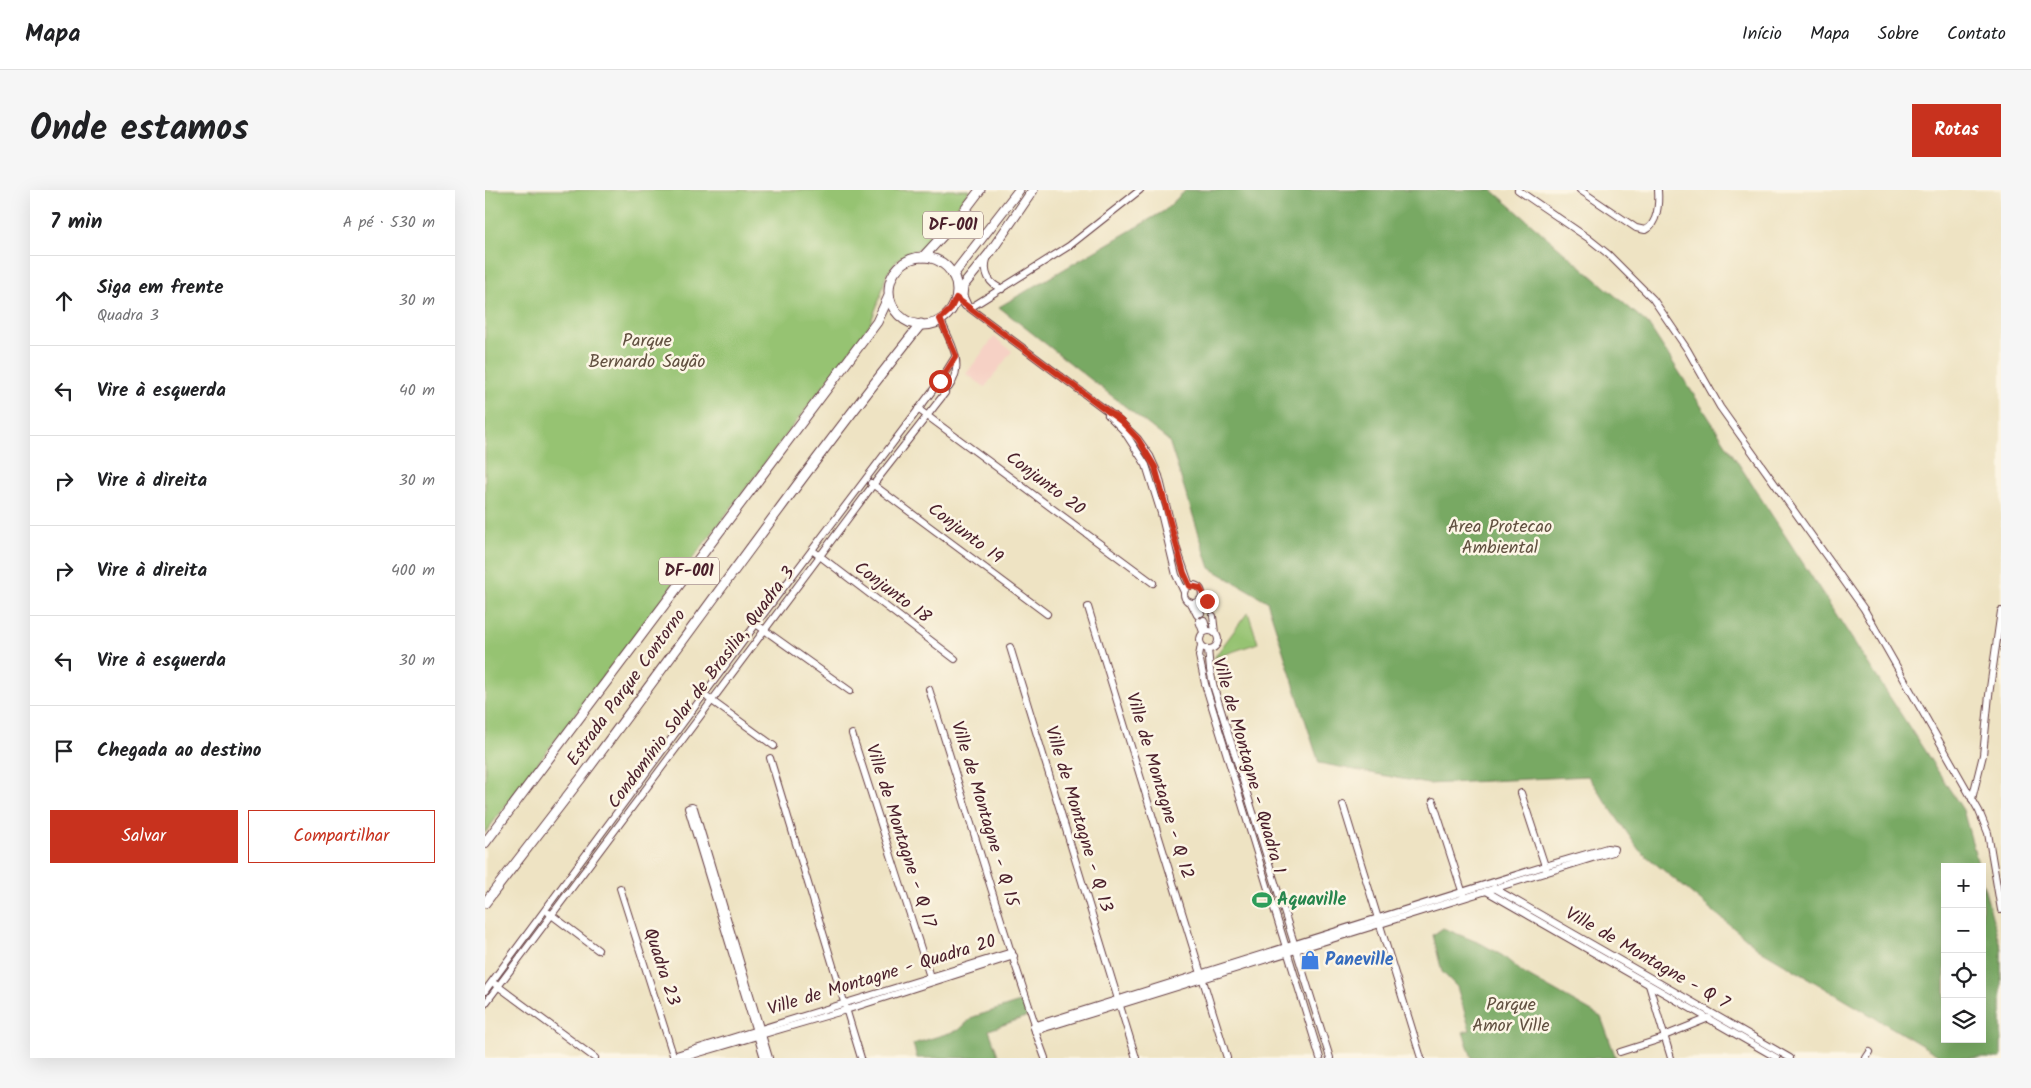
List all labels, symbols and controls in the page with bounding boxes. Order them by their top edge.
text: Mapa [25,15,81,54]
text: Início [1742,20,1782,49]
text: Mapa [1810,20,1850,49]
text: Sobre [1878,20,1919,49]
text: Contato [1947,20,2006,49]
text: Onde estamos [30,102,249,158]
button: Rotas [1912,104,2001,157]
text: 7 min [50,206,102,239]
text: A pé · 530 m [343,210,435,235]
road number: DF-001 [923,212,983,238]
text: Siga em frente [97,273,224,303]
icon: ahead [50,287,78,315]
text: 30 m [399,288,435,313]
text: Quadra 3 [97,303,159,328]
park label: Parque Bernardo Sayão [589,327,705,377]
route start [929,370,952,393]
text: Vire à esquerda [97,376,226,406]
icon: left [50,377,78,405]
text: 40 m [399,378,435,403]
street label: Conjunto 20 [999,444,1091,524]
text: Vire à direita [97,466,207,496]
icon: right [50,467,78,495]
text: 30 m [399,468,435,493]
street label: Conjunto 19 [921,496,1009,572]
park label: Area Protecao Ambiental [1448,513,1552,563]
street label: Conjunto 18 [847,554,937,632]
text: Vire à direita [97,556,207,586]
icon: right [50,557,78,585]
text: 400 m [391,558,435,583]
road number: DF-001 [659,558,719,584]
street label: Condomínio Solar de Brasilia, Quadra 3 [601,561,803,815]
route end [1196,590,1219,613]
street label: Estrada Parque Contorno [560,603,694,773]
text: Vire à esquerda [97,646,226,676]
icon: left [50,647,78,675]
text: 30 m [399,648,435,673]
street label: Ville de Montagne - Quadra 1 [1203,655,1293,877]
street label: Ville de Montagne - Q 12 [1117,689,1201,883]
street label: Ville de Montagne - Q 15 [942,718,1026,912]
street label: Ville de Montagne - Q 13 [1036,722,1120,916]
text: Chegada ao destino [97,736,262,766]
icon: arrive [50,737,78,765]
street label: Ville de Montagne - Q 17 [857,741,944,932]
button: Salvar [50,810,238,863]
button: Compartilhar [248,810,435,863]
map controls [1941,863,1986,1043]
button: + [1941,863,1986,908]
place label: Aquaville [1277,886,1346,915]
sports icon: Aquaville [1251,889,1273,911]
street label: Ville de Montagne - Q 7 [1559,900,1735,1018]
button: − [1941,908,1986,953]
street label: Quadra 23 [635,924,687,1010]
street label: Ville de Montagne - Quadra 20 [764,927,1000,1025]
place label: Paneville [1325,946,1394,975]
shop icon: Paneville [1299,949,1321,971]
button: locate [1941,953,1986,998]
park label: Parque Amor Ville [1472,991,1550,1041]
button: layers [1941,998,1986,1043]

